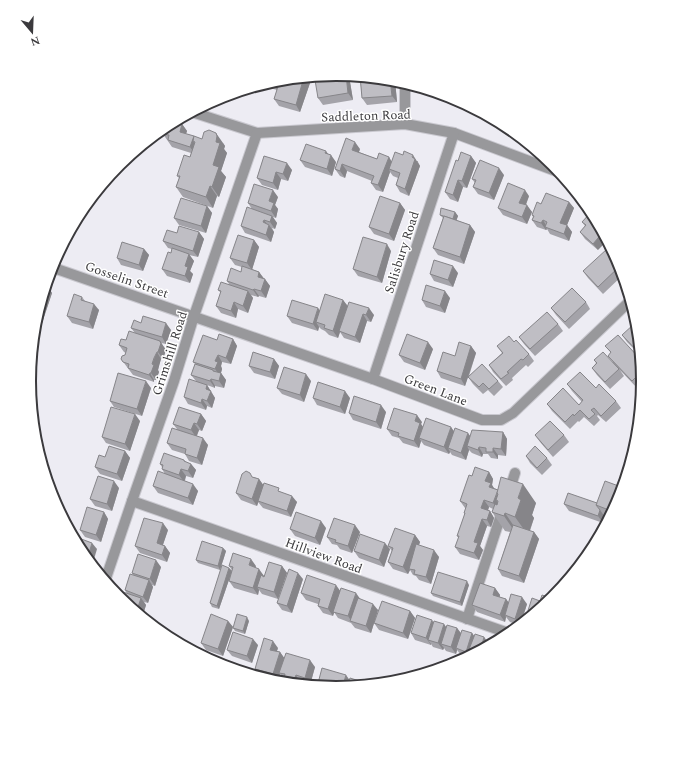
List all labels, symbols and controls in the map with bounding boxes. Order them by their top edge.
north arrow [12,12,52,52]
text: N [28,31,42,50]
street label: Saddleton Road [321,104,411,128]
street label: Salisbury Road [379,209,425,296]
street label: Gosselin Street [82,256,172,304]
street label: Grimshill Road [147,308,193,398]
street label: Green Lane [401,369,470,411]
street label: Hillview Road [282,533,365,579]

